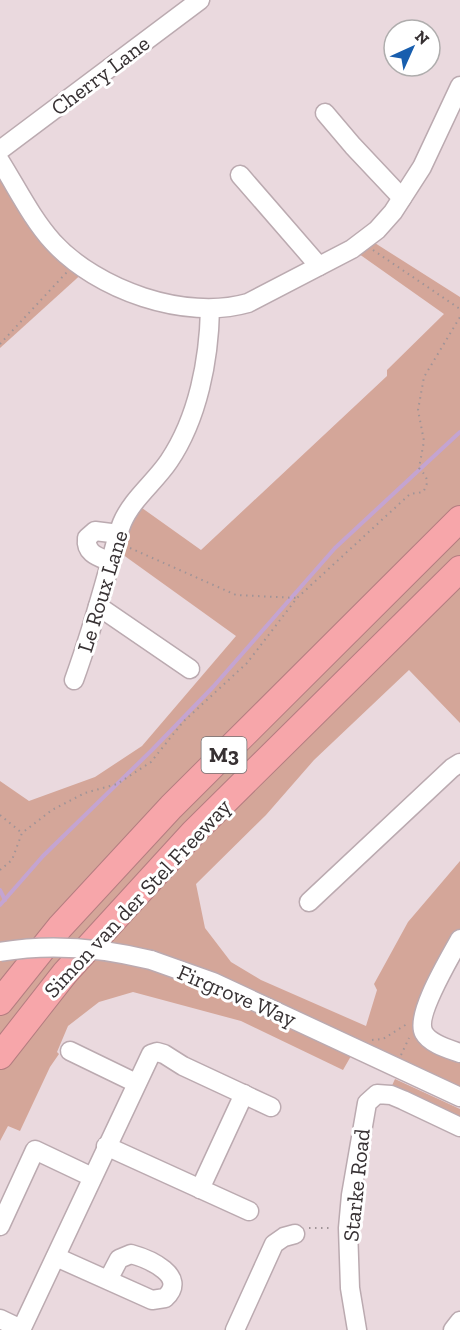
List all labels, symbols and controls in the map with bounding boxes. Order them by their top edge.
north arrow [382,18,442,78]
text: N [411,27,433,49]
street label: Cherry Lane [46,30,155,121]
street label: Le Roux Lane [71,527,134,655]
road number: M3 [202,737,246,773]
street label: Simon van der Stel Freeway [38,793,237,1003]
street label: Firgrove Way [173,958,301,1033]
street label: Starke Road [337,1127,376,1243]

